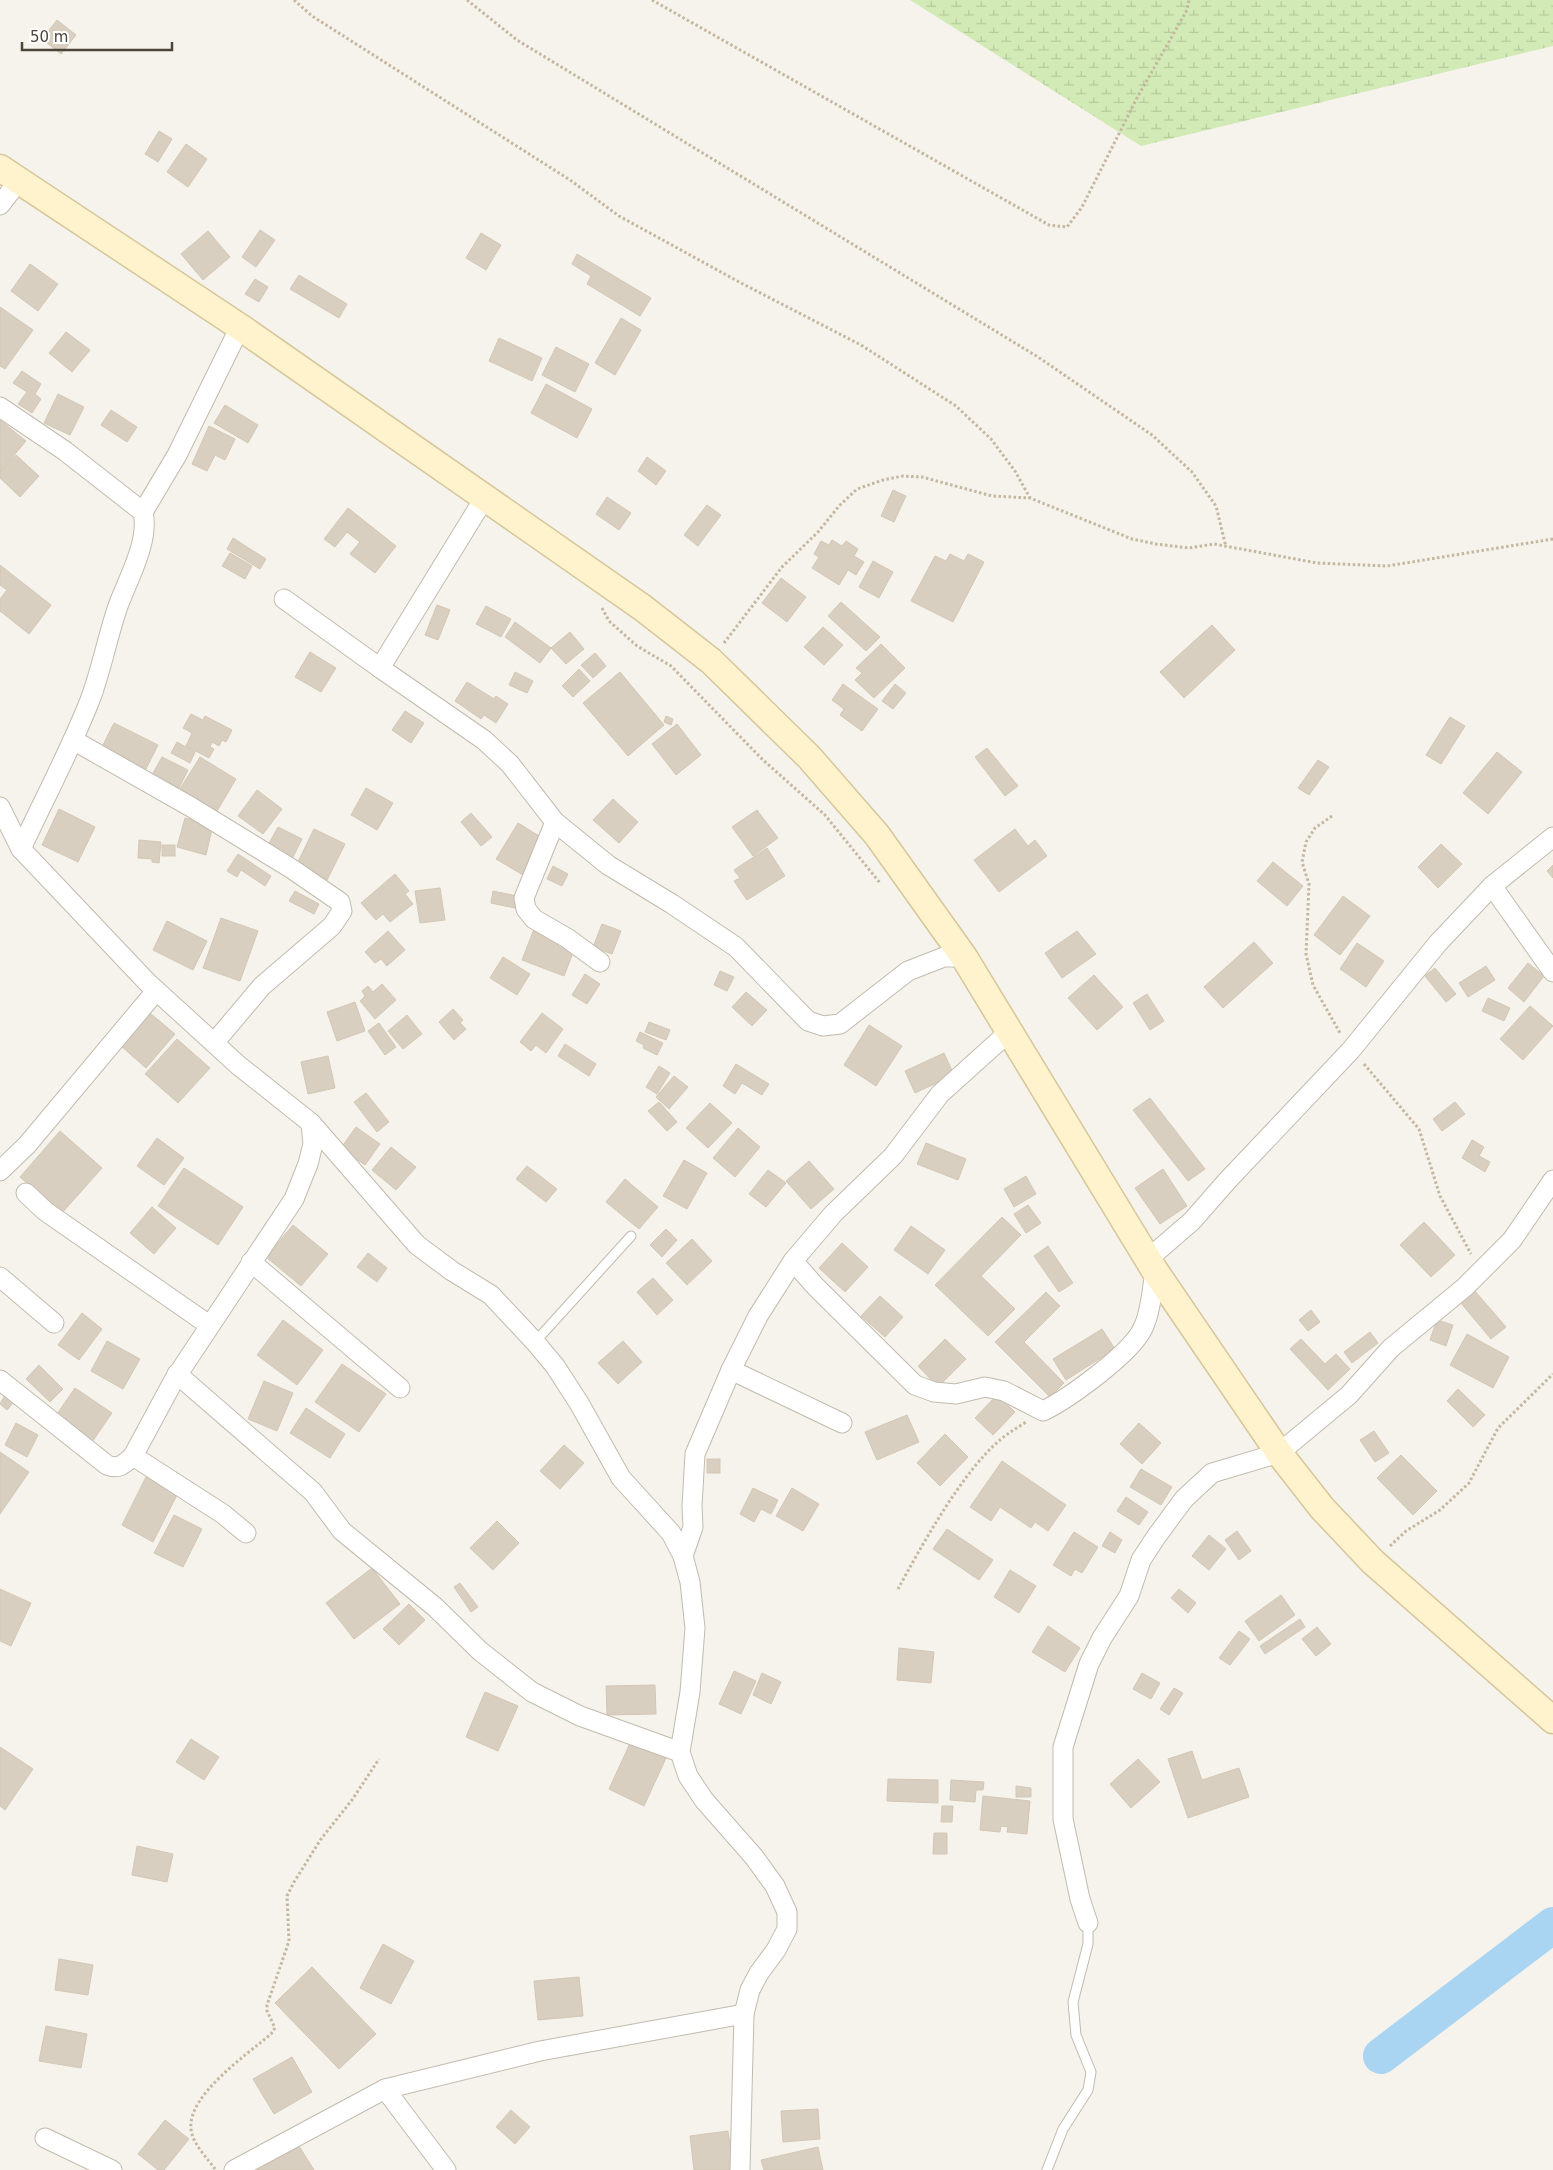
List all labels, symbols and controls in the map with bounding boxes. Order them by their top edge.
scale bar [22,20,172,52]
text: 50 m [30,28,68,46]

